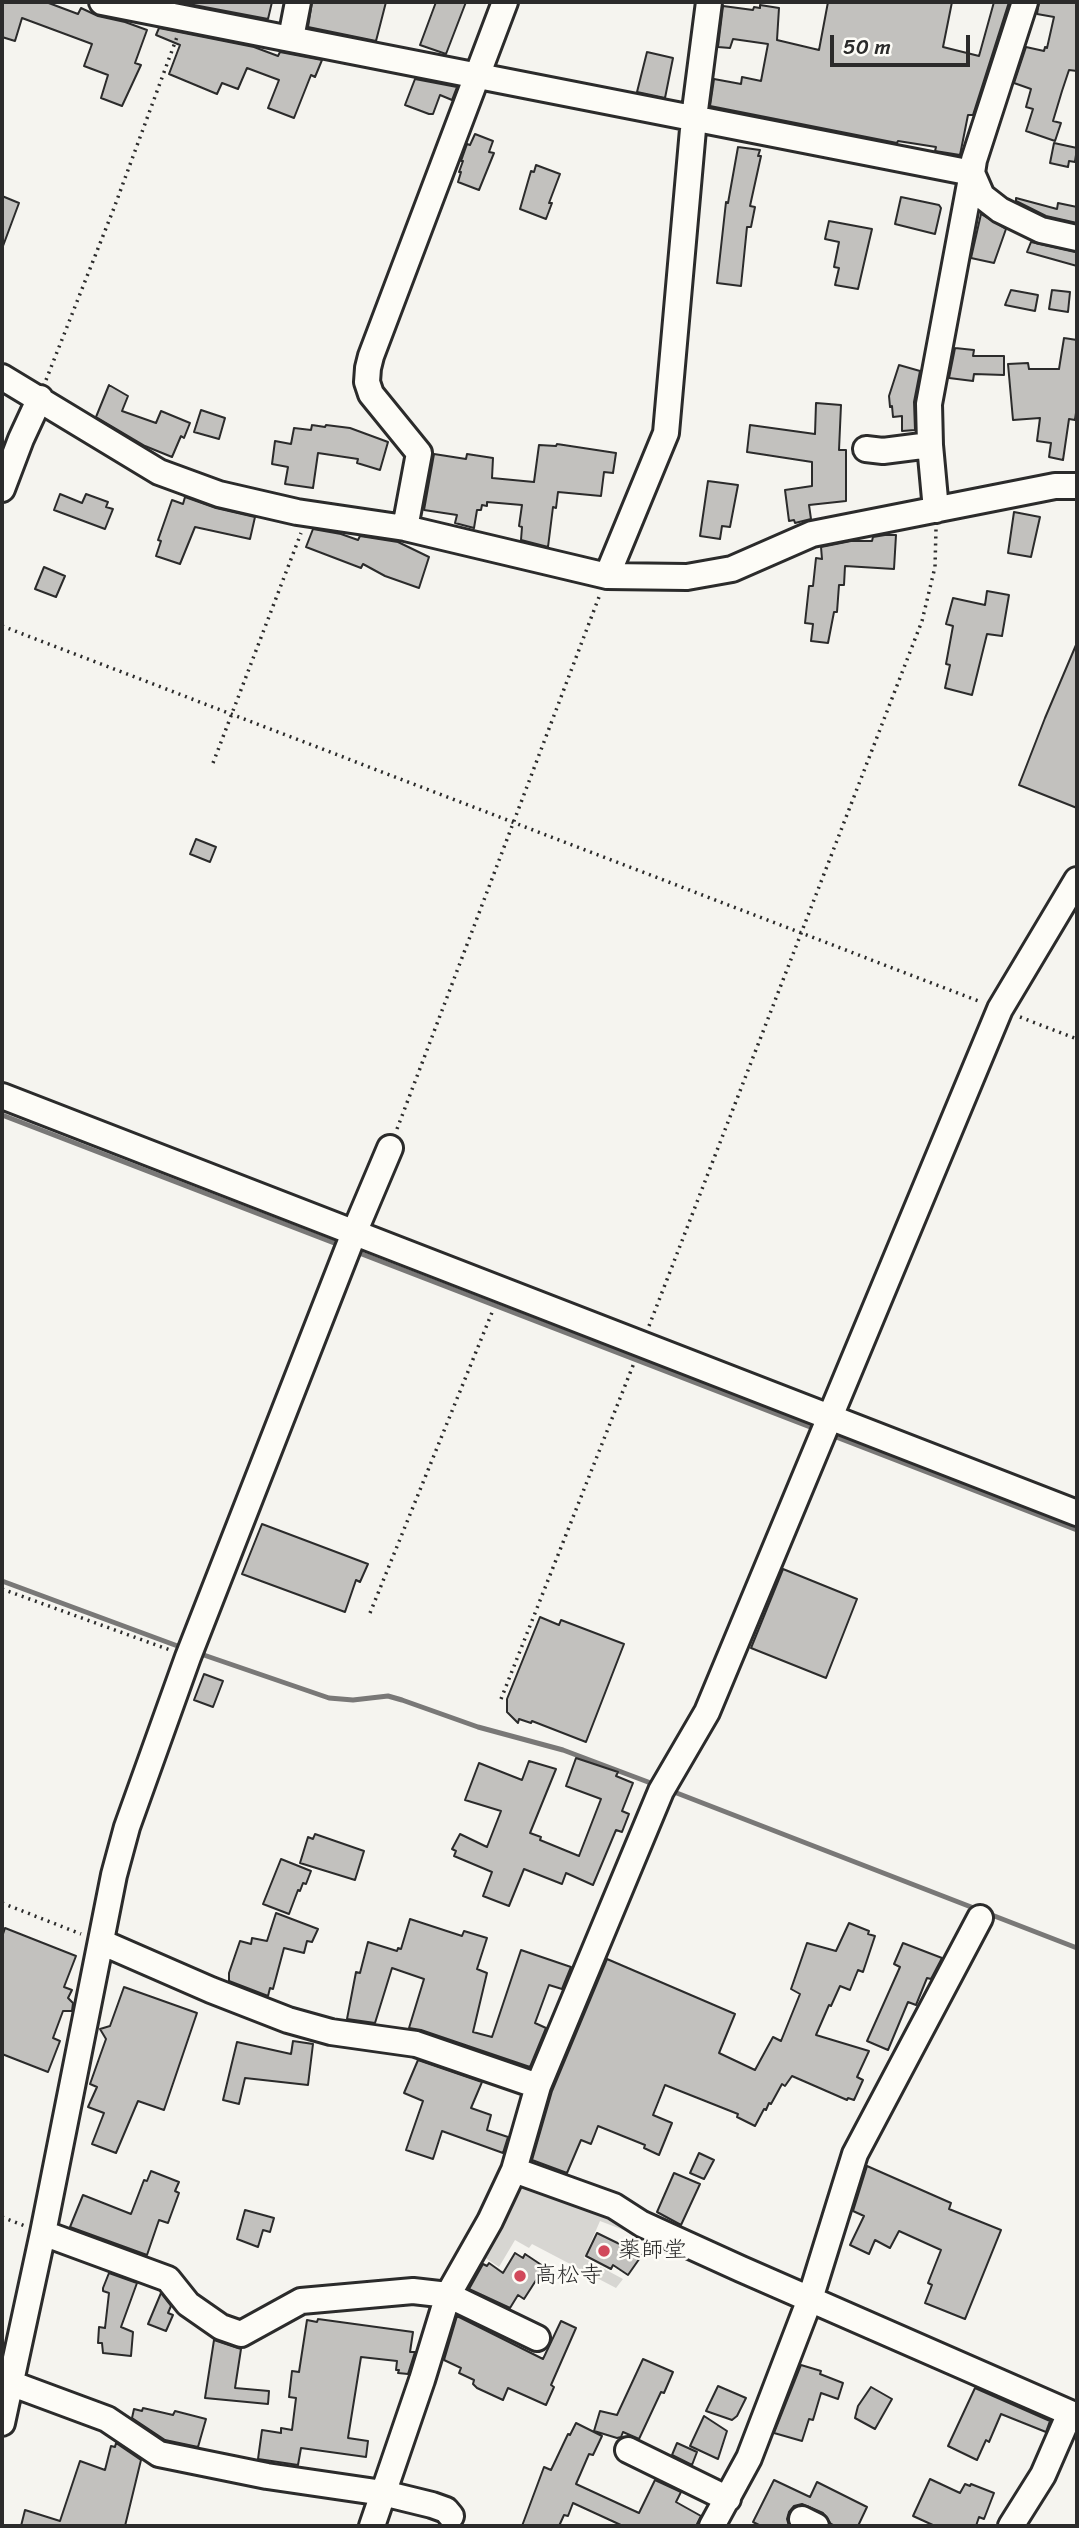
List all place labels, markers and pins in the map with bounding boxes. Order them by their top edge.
place label: 薬師堂 [618,2237,687,2265]
marker: 薬師堂 [596,2243,612,2259]
place label: 高松寺 [534,2262,603,2290]
marker: 高松寺 [512,2268,528,2284]

